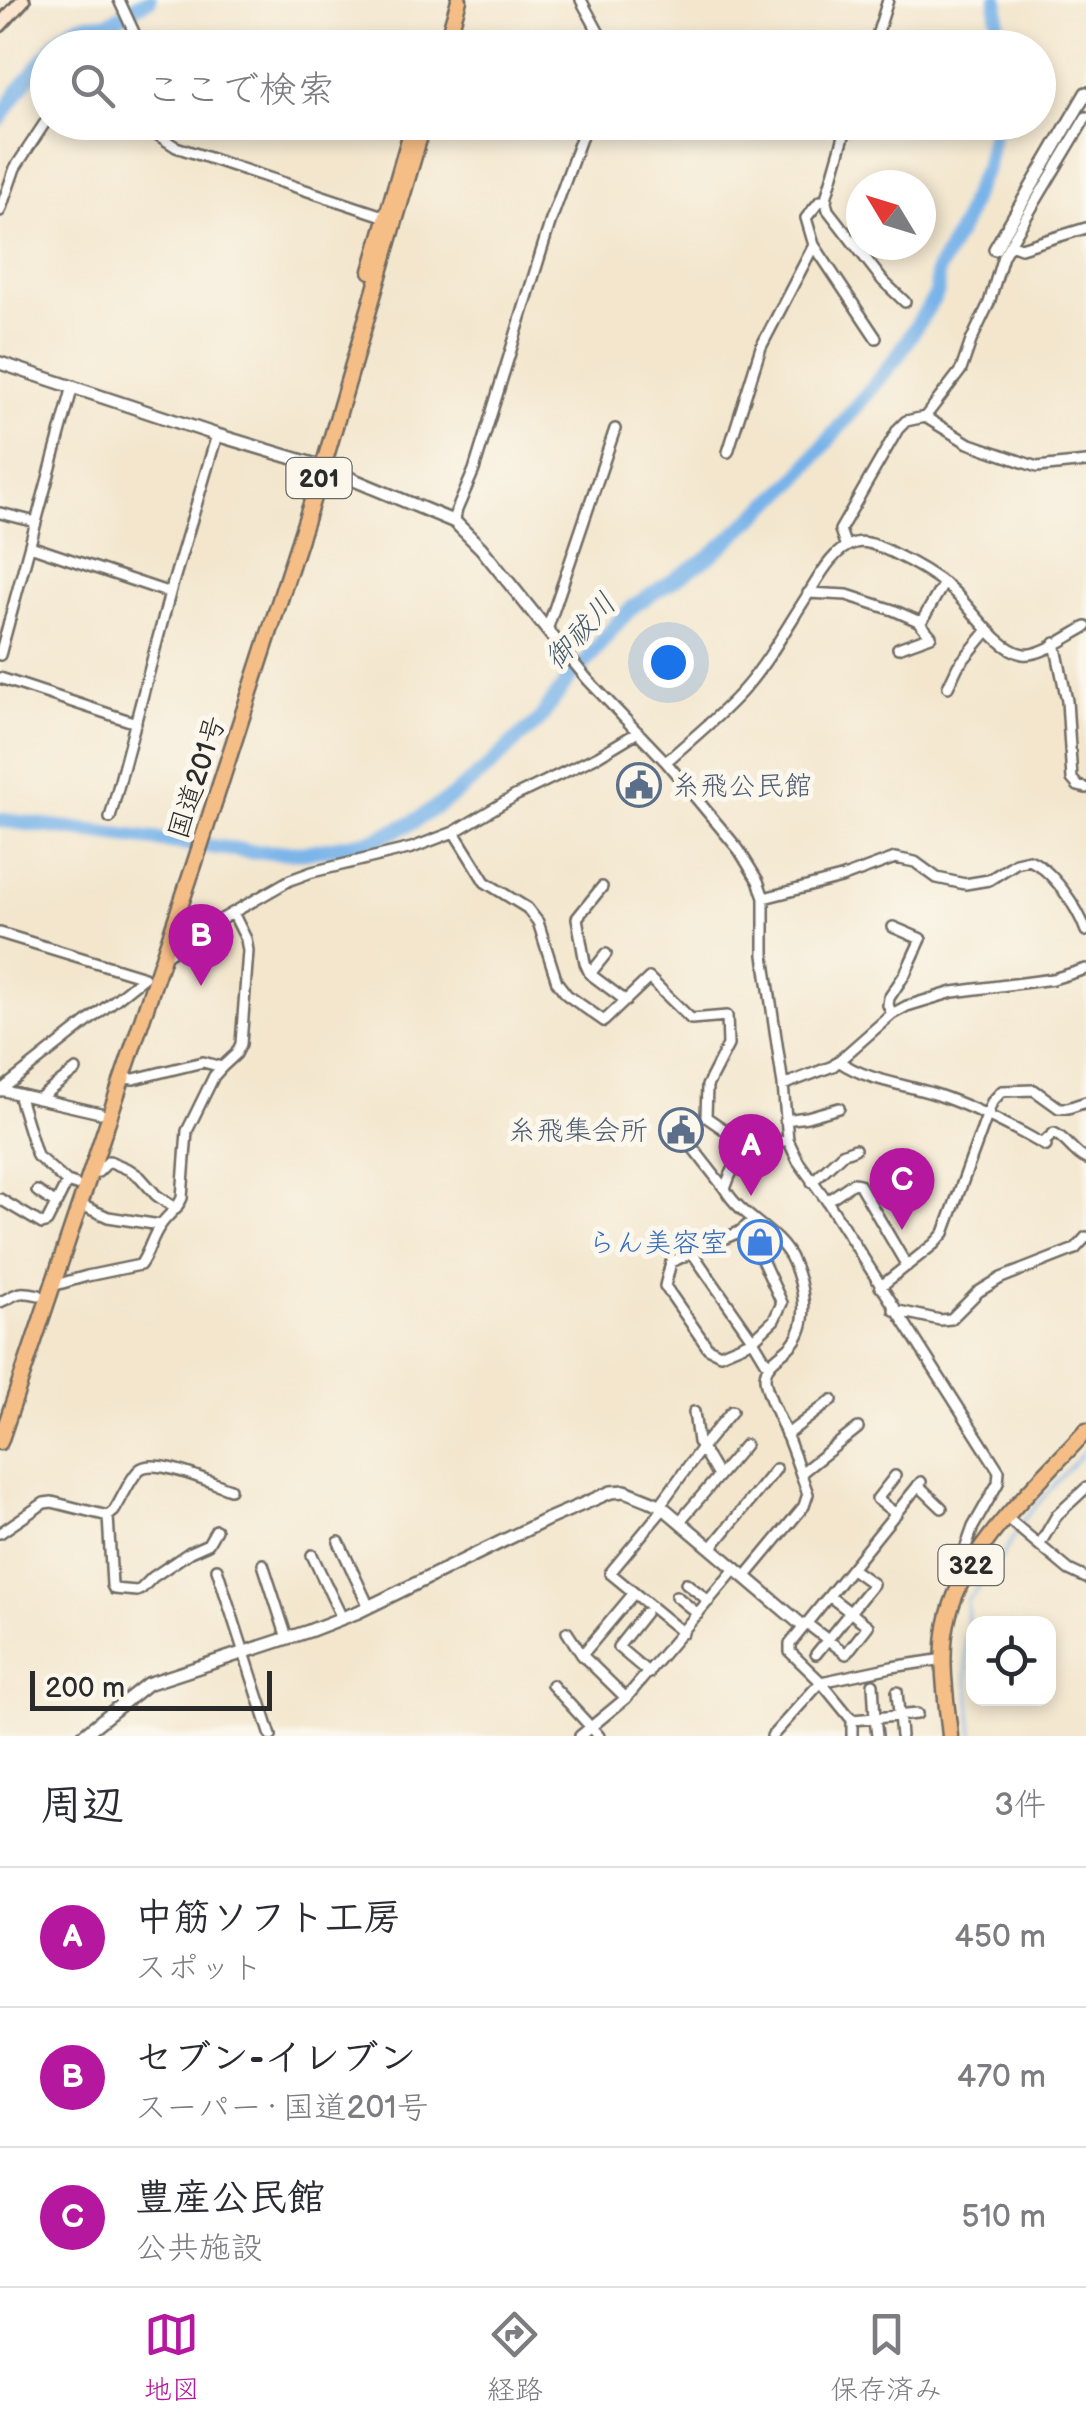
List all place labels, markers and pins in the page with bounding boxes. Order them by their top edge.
public building icon: 糸飛公民館 [616,762,662,808]
place label: 糸飛公民館 [672,770,812,803]
pin: B [168,904,234,986]
public building icon: 糸飛集会所 [658,1107,704,1153]
pin: A [718,1114,784,1196]
place label: 糸飛集会所 [508,1115,648,1148]
pin: C [870,1148,934,1230]
shop icon: らん美容室 [737,1219,783,1265]
place label: らん美容室 [588,1227,728,1260]

